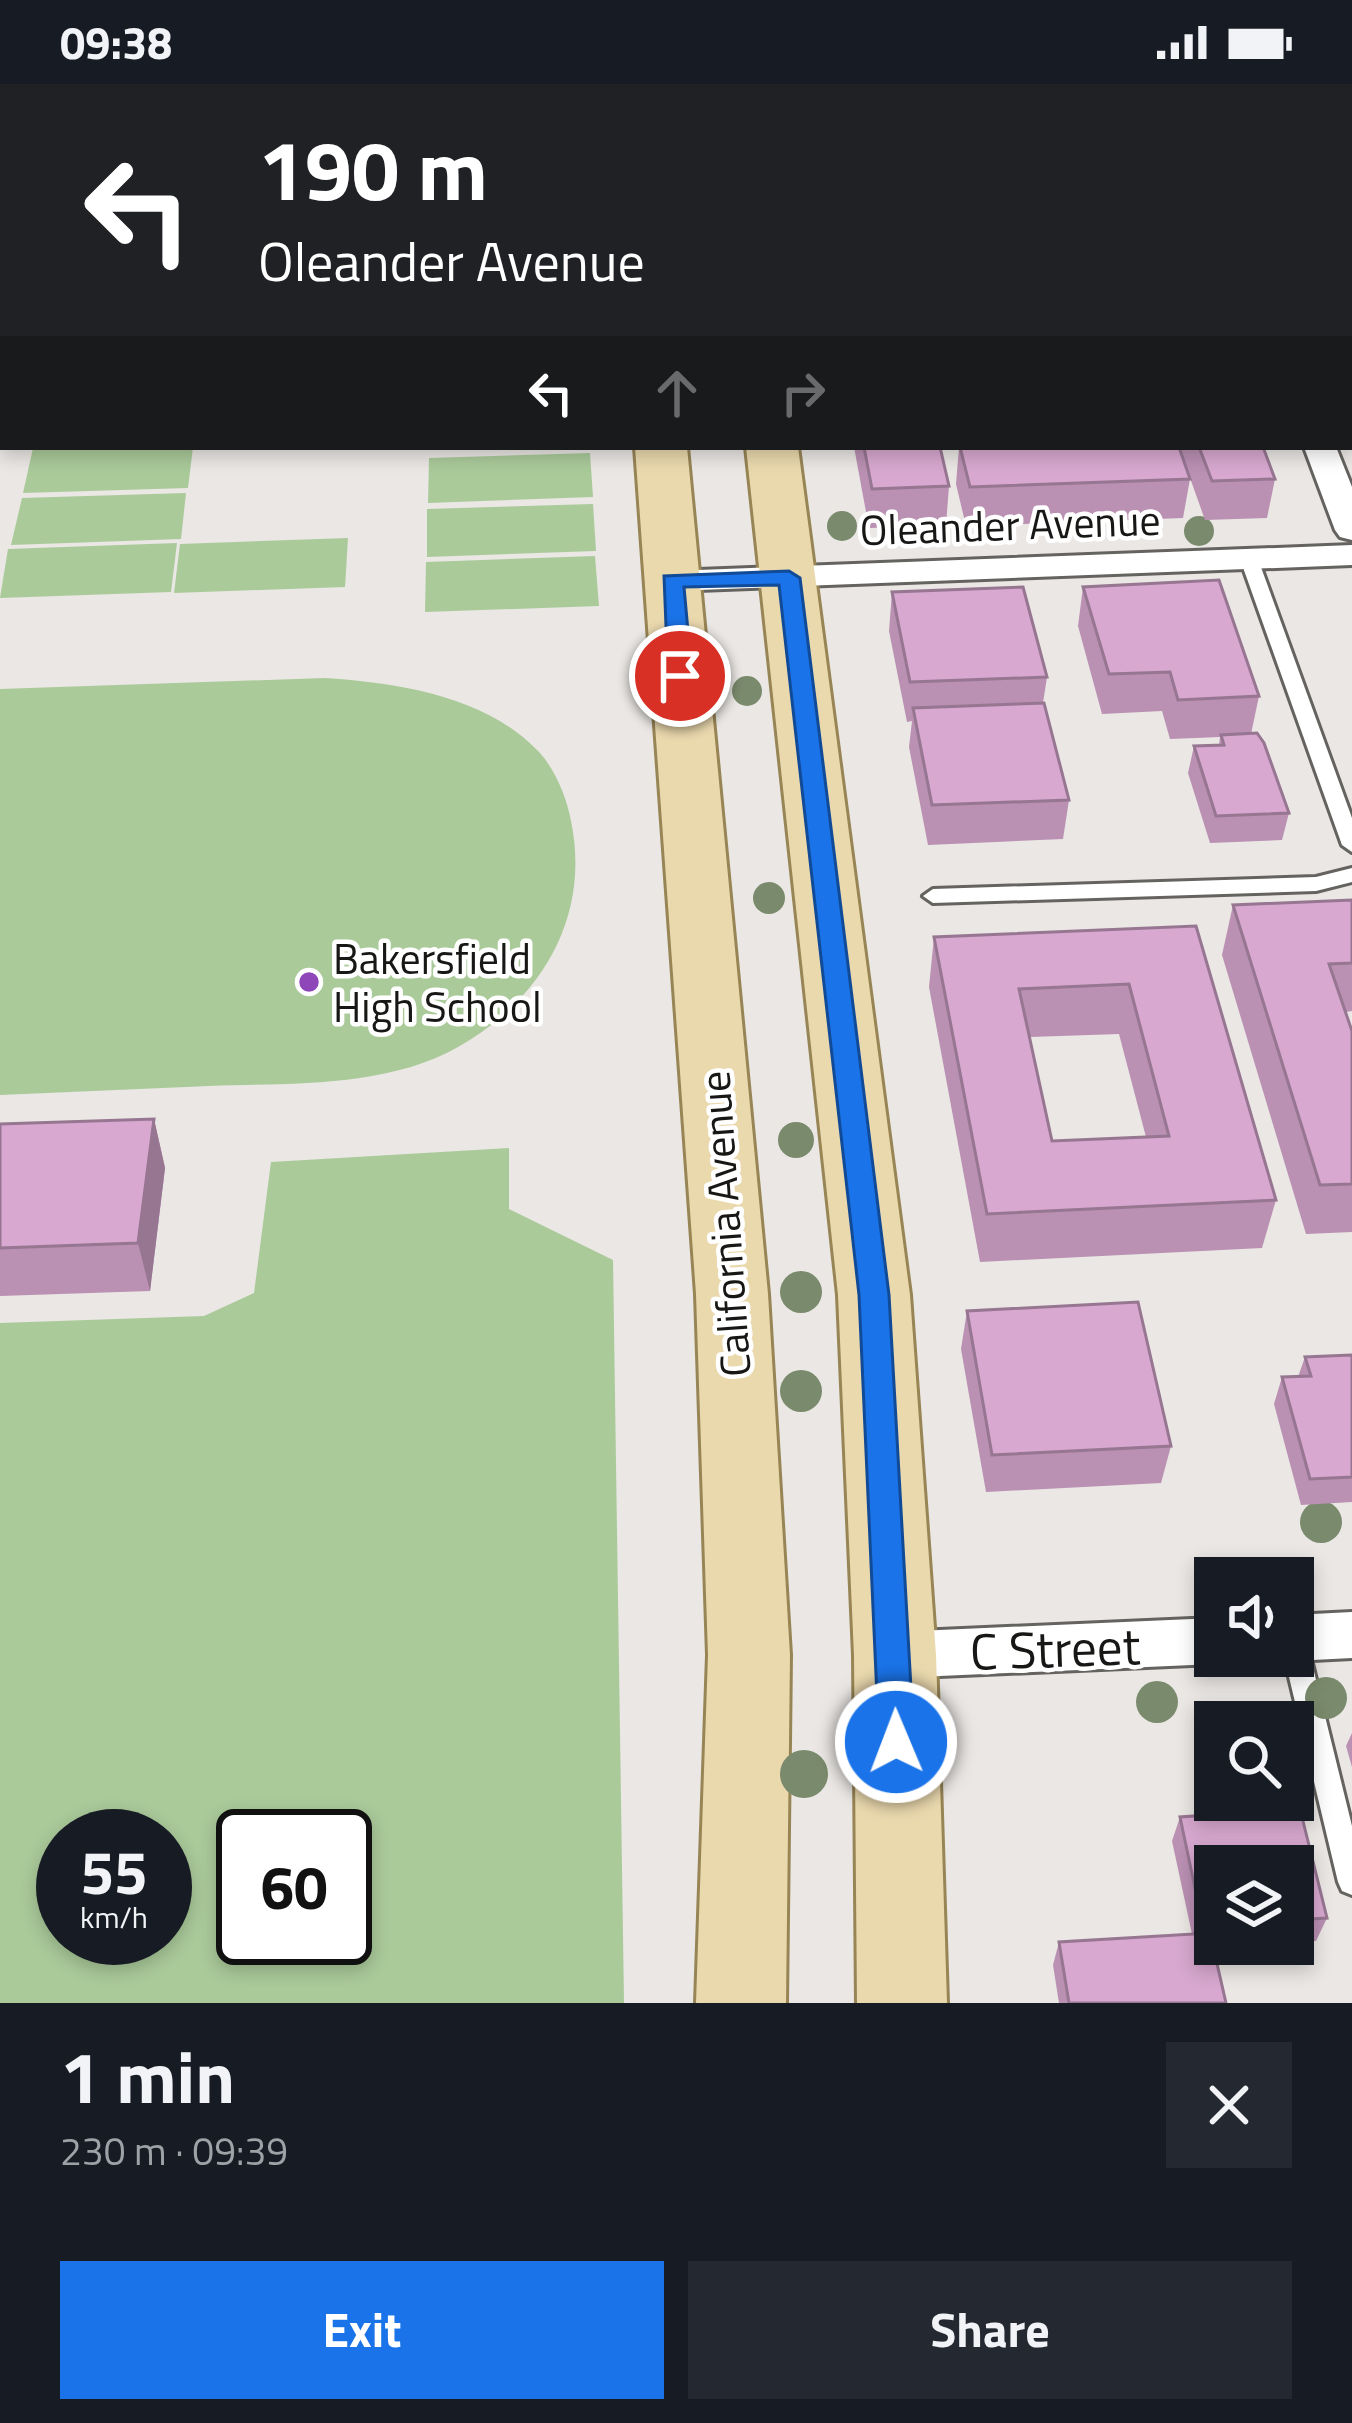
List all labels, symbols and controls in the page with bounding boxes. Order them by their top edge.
text: 09:38 [60,8,172,76]
text: 190 m [258,105,488,233]
icon: left [60,132,216,288]
text: Oleander Avenue [258,220,645,302]
icon: left [518,360,584,426]
icon: ahead [644,360,710,426]
icon: right [770,360,836,426]
street label: Oleander Avenue [859,487,1161,561]
pin [629,625,731,727]
icon: arrive [647,643,713,709]
place label: Bakersfield High School [333,926,542,1038]
marker: Bakersfield High School [296,969,322,995]
street label: California Avenue [681,1069,767,1379]
map controls [1194,1557,1314,1965]
button: sound [1194,1557,1314,1677]
street label: C Street [968,1606,1142,1690]
position arrow [833,1679,959,1805]
button: search [1194,1701,1314,1821]
speed limit sign: 60 [216,1809,372,1965]
text: 55 [80,1826,148,1917]
button: layers [1194,1845,1314,1965]
text: km/h [80,1894,148,1940]
text: 1 min [60,2021,235,2131]
button: close [1166,2042,1292,2168]
text: 230 m · 09:39 [60,2121,288,2180]
button: Exit [60,2261,664,2399]
button: Share [688,2261,1292,2399]

